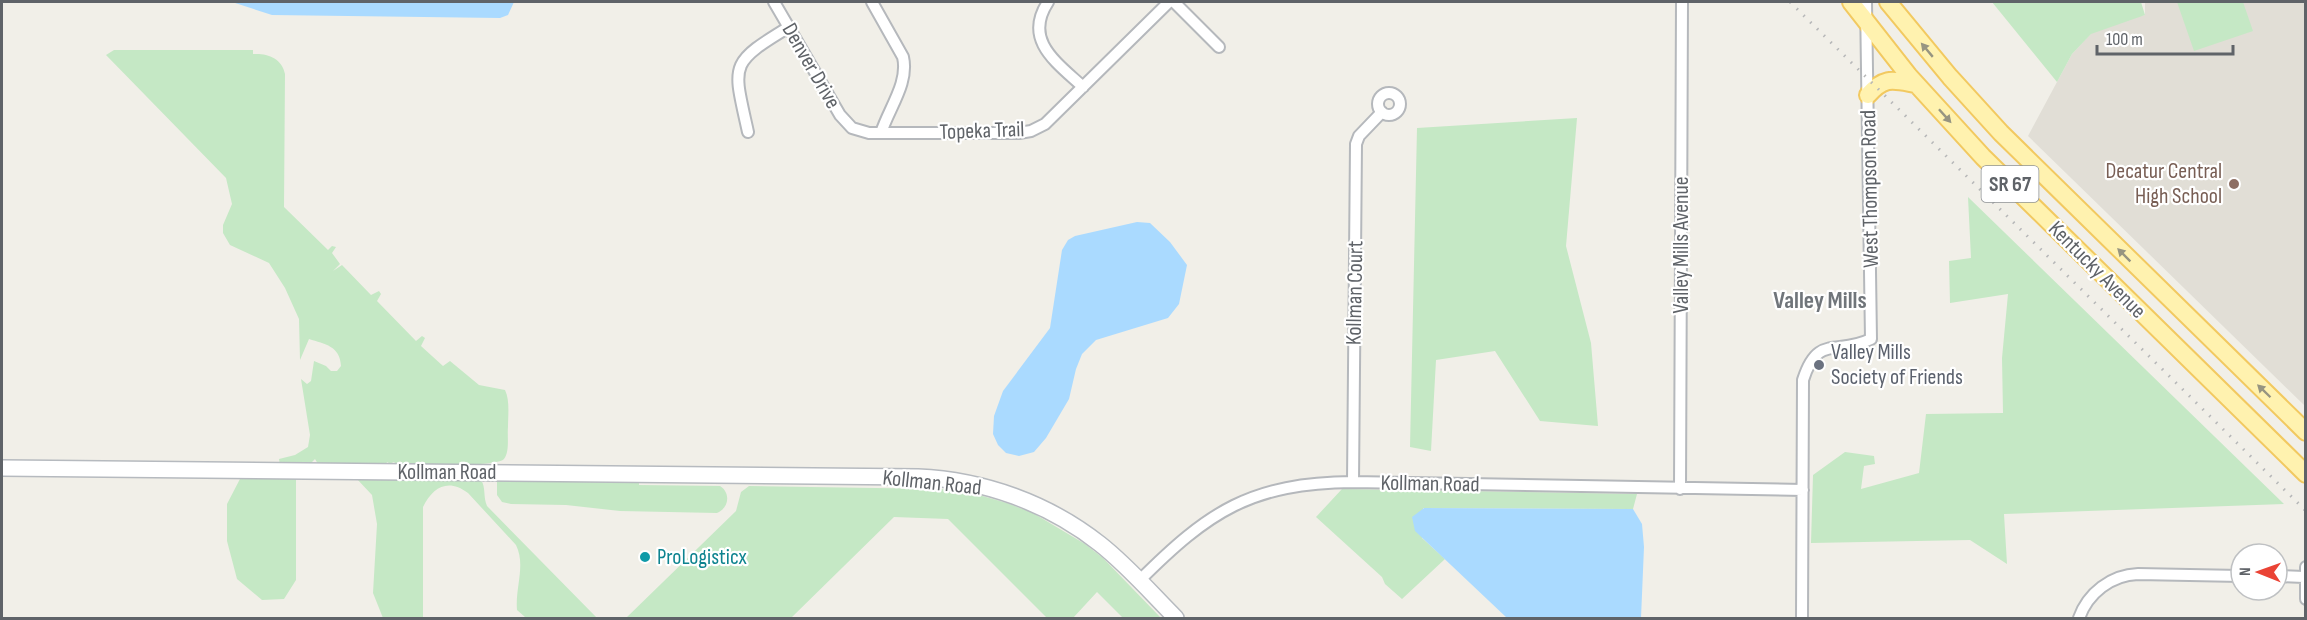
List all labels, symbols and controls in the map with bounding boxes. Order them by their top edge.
street label: Denver Drive [776,18,846,114]
scale bar [2097,18,2234,56]
text: 100 m [2106,29,2143,50]
one-way arrow [1921,43,1934,58]
one-way arrow [1938,108,1951,123]
street label: West Thompson Road [1855,110,1885,268]
street label: Topeka Trail [939,116,1025,146]
place label: Decatur Central High School [2106,158,2222,210]
road number: SR 67 [1982,166,2038,202]
street label: Valley Mills Avenue [1668,176,1695,314]
marker: Decatur Central High School [2227,177,2241,191]
street label: Kentucky Avenue [2043,216,2151,324]
street label: Kollman Court [1341,240,1369,345]
one-way arrow [2118,248,2132,262]
district label: Valley Mills [1773,286,1867,315]
place label: Valley Mills Society of Friends [1831,339,1963,391]
marker: Valley Mills Society of Friends [1812,358,1826,372]
one-way arrow [2256,384,2271,398]
street label: Kollman Road [397,459,497,486]
street label: Kollman Road [881,464,983,502]
street label: Kollman Road [1380,470,1480,498]
north arrow [2229,542,2289,602]
place label: ProLogisticx [657,544,747,571]
marker: ProLogisticx [638,550,652,564]
text: N [2236,567,2255,576]

